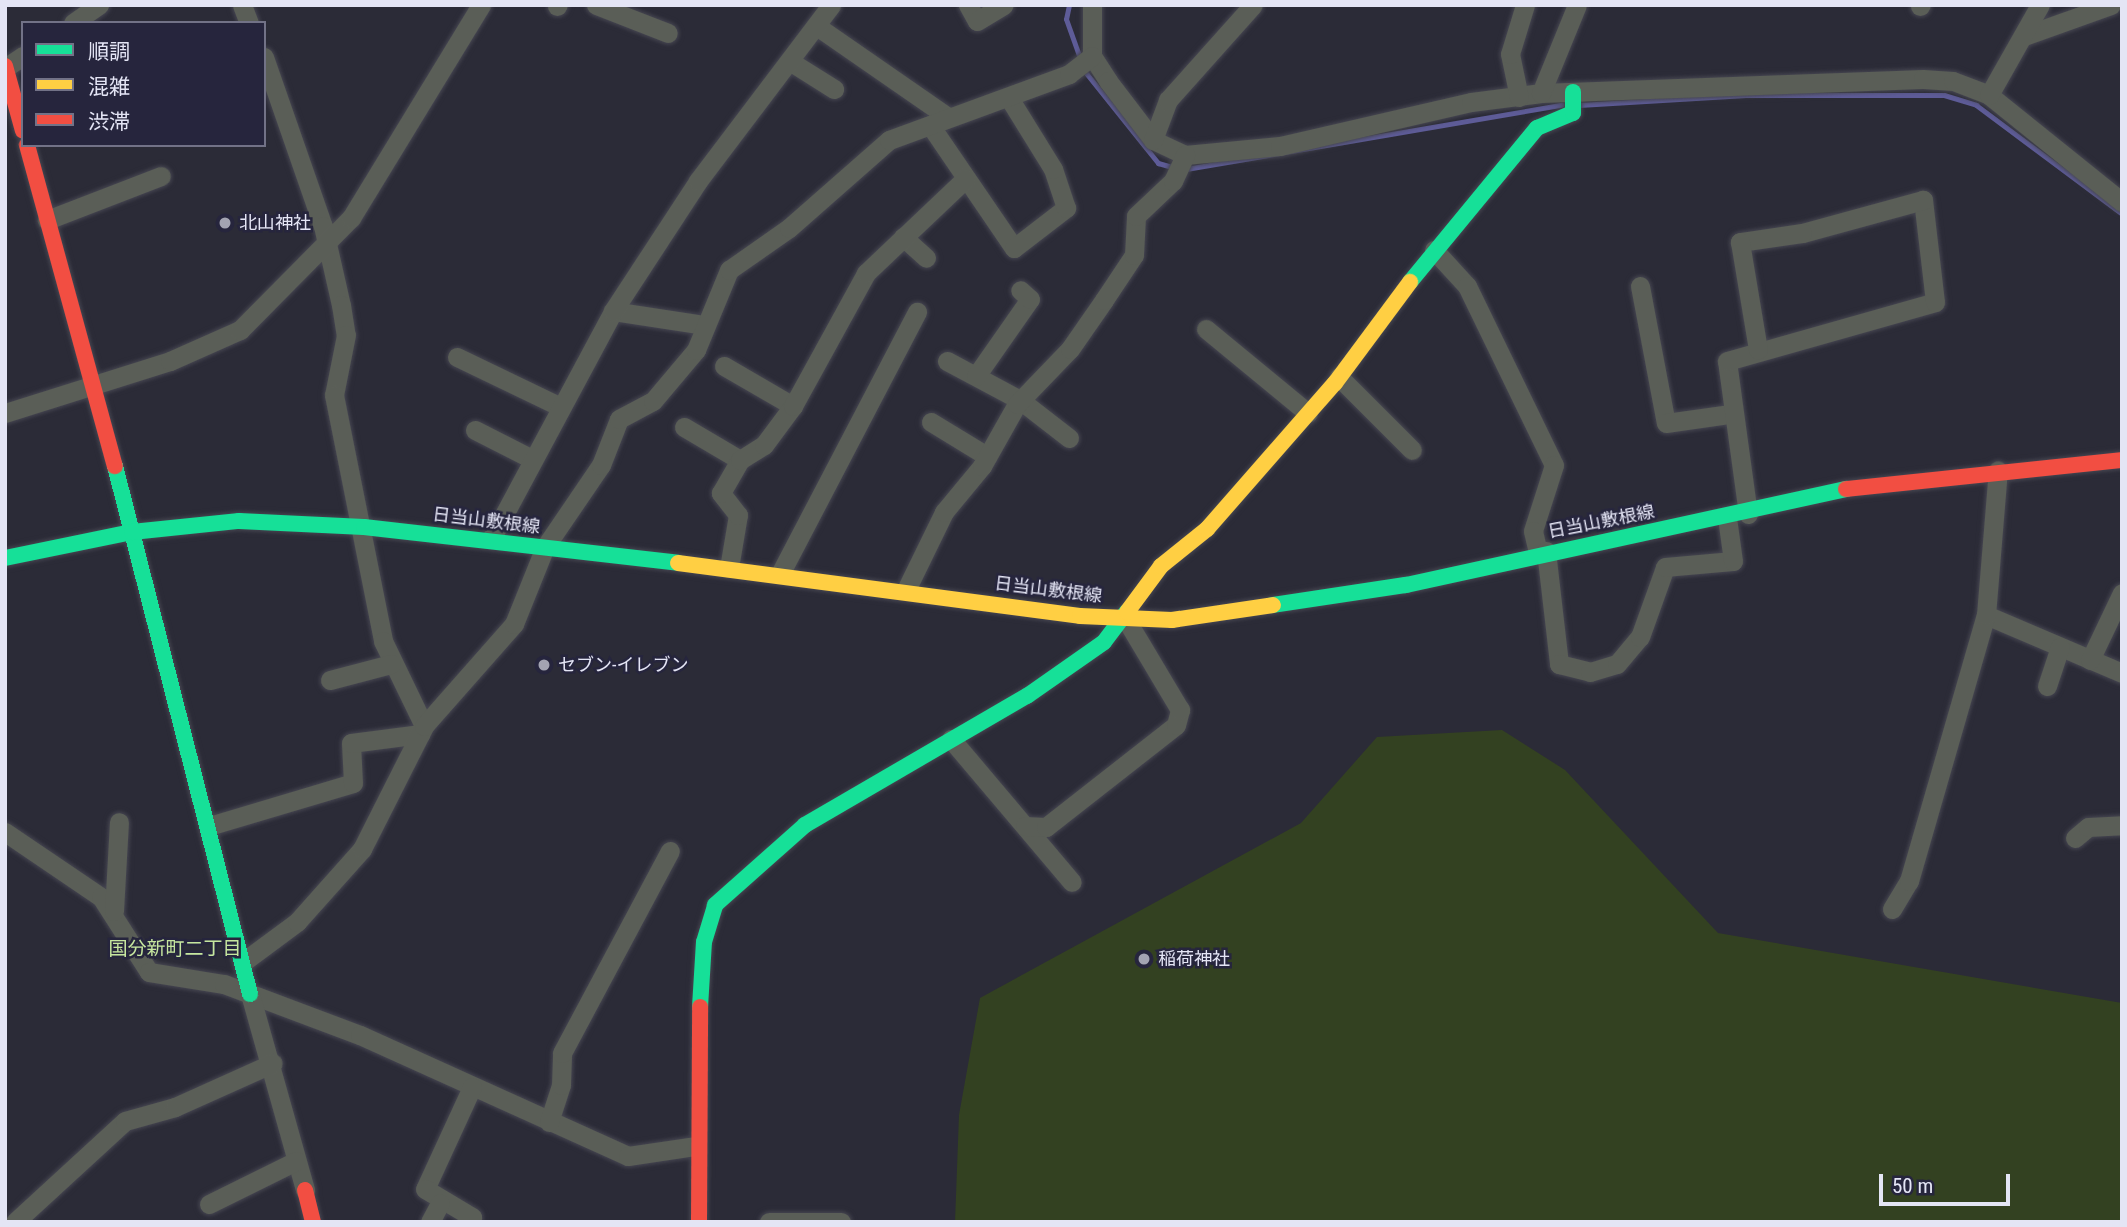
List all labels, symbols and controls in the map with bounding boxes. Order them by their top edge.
legend [21,21,266,147]
text: 順調 [88,40,130,64]
text: 混雑 [88,75,130,99]
text: 渋滞 [88,110,130,134]
place label: 北山神社 [239,212,311,234]
marker: 北山神社 [217,215,233,231]
street label: 日当山敷根線 [1546,501,1656,543]
street label: 日当山敷根線 [431,504,541,538]
street label: 日当山敷根線 [993,573,1103,607]
place label: セブン-イレブン [558,654,688,676]
marker: セブン-イレブン [536,657,552,673]
district label: 国分新町二丁目 [109,938,241,960]
place label: 稲荷神社 [1158,948,1230,970]
marker: 稲荷神社 [1136,951,1152,967]
scale bar [1882,1160,2013,1204]
text: 50 m [1892,1174,1933,1198]

